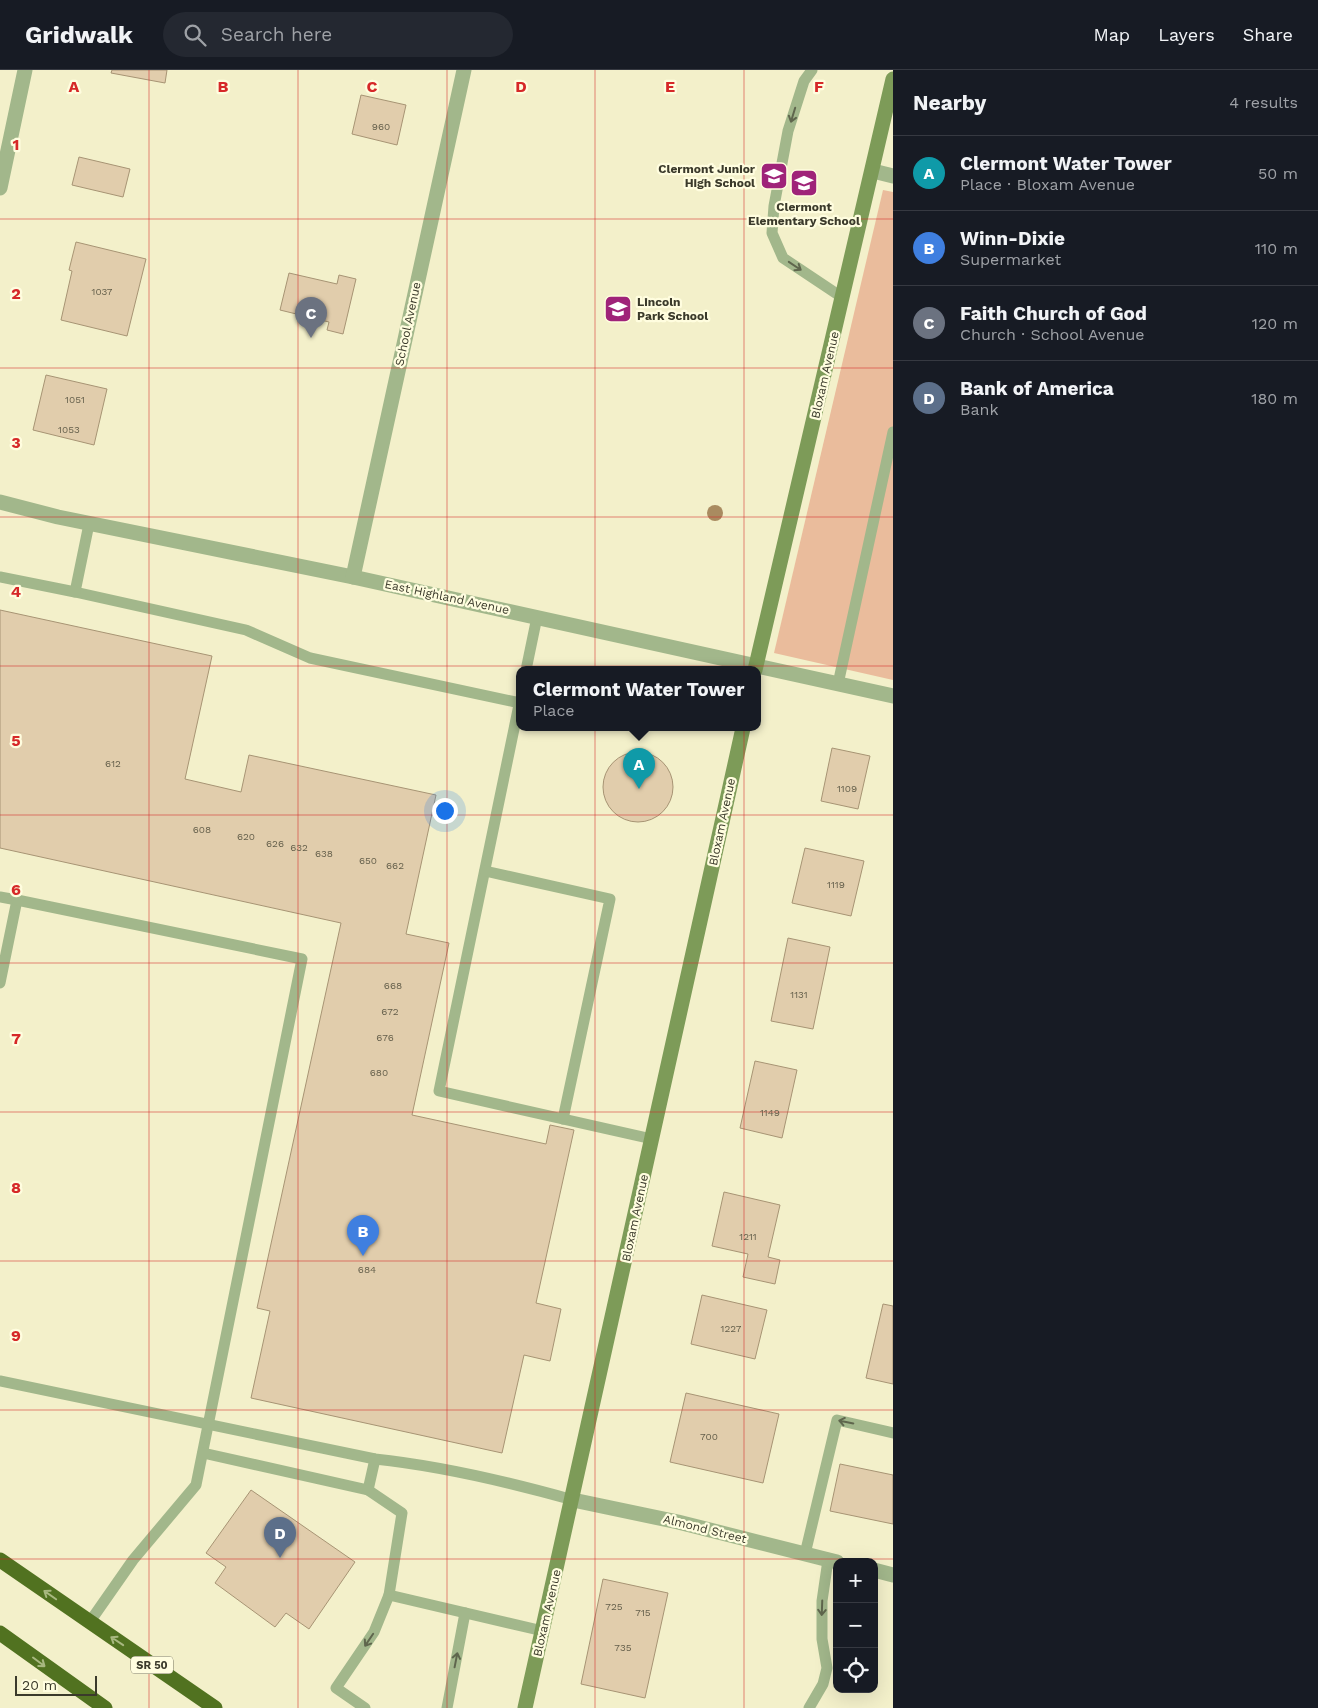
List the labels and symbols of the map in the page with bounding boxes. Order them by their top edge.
text: A [69,77,80,96]
text: B [218,77,229,96]
text: C [367,77,378,96]
text: D [515,77,527,96]
text: E [665,77,675,96]
text: F [814,77,824,96]
one-way arrow [788,106,798,122]
house number: 960 [372,121,390,132]
text: 1 [13,135,19,154]
school or university icon: Clermont Junior High School [759,161,789,191]
place label: Clermont Junior High School [658,162,756,190]
school or university icon: Clermont Elementary School [789,168,819,198]
place label: Clermont Elementary School [748,200,860,228]
one-way arrow [787,261,801,271]
street label: School Avenue [392,281,424,367]
text: 2 [11,284,21,303]
house number: 1037 [92,286,113,297]
school or university icon: Lincoln Park School [603,294,633,324]
place label: Lincoln Park School [637,295,708,323]
pin: C [295,297,327,338]
street label: Bloxam Avenue [808,330,842,420]
house number: 1051 [65,394,85,405]
house number: 1053 [58,424,80,435]
text: 3 [11,433,21,452]
street label: East Highland Avenue [383,577,511,617]
text: 4 [11,582,21,601]
text: 5 [11,731,21,750]
pin: A [623,748,655,789]
house number: 612 [105,758,121,769]
street label: Bloxam Avenue [706,777,738,867]
house number: 1109 [837,783,857,794]
your location [432,798,458,824]
house number: 608 [193,824,211,835]
house number: 620 [237,831,255,842]
house number: 626 [266,838,284,849]
house number: 632 [290,842,308,853]
house number: 638 [315,848,333,859]
house number: 650 [359,855,377,866]
house number: 662 [386,860,404,871]
house number: 1119 [827,879,845,890]
text: 6 [11,880,21,899]
house number: 668 [384,980,402,991]
house number: 1131 [790,989,808,1000]
house number: 672 [381,1006,399,1017]
text: 7 [11,1029,21,1048]
house number: 676 [376,1032,394,1043]
house number: 680 [370,1067,388,1078]
house number: 1149 [760,1107,780,1118]
street label: Bloxam Avenue [619,1173,651,1263]
text: 8 [11,1178,21,1197]
pin: B [347,1215,379,1256]
house number: 1211 [739,1231,757,1242]
house number: 684 [358,1264,376,1275]
house number: 1227 [721,1323,742,1334]
text: 9 [11,1326,21,1345]
one-way arrow [838,1417,854,1426]
house number: 700 [700,1431,718,1442]
street label: Almond Street [662,1512,748,1546]
pin: D [264,1517,296,1558]
street label: Bloxam Avenue [530,1568,564,1658]
one-way arrow [43,1590,57,1600]
one-way arrow [818,1600,827,1616]
house number: 725 [605,1601,623,1612]
house number: 715 [635,1607,651,1618]
one-way arrow [364,1632,374,1646]
one-way arrow [110,1636,124,1646]
house number: 735 [614,1642,632,1653]
one-way arrow [452,1653,462,1669]
road number: SR 50 [131,1656,173,1674]
one-way arrow [32,1657,46,1667]
scale bar [15,1673,98,1696]

